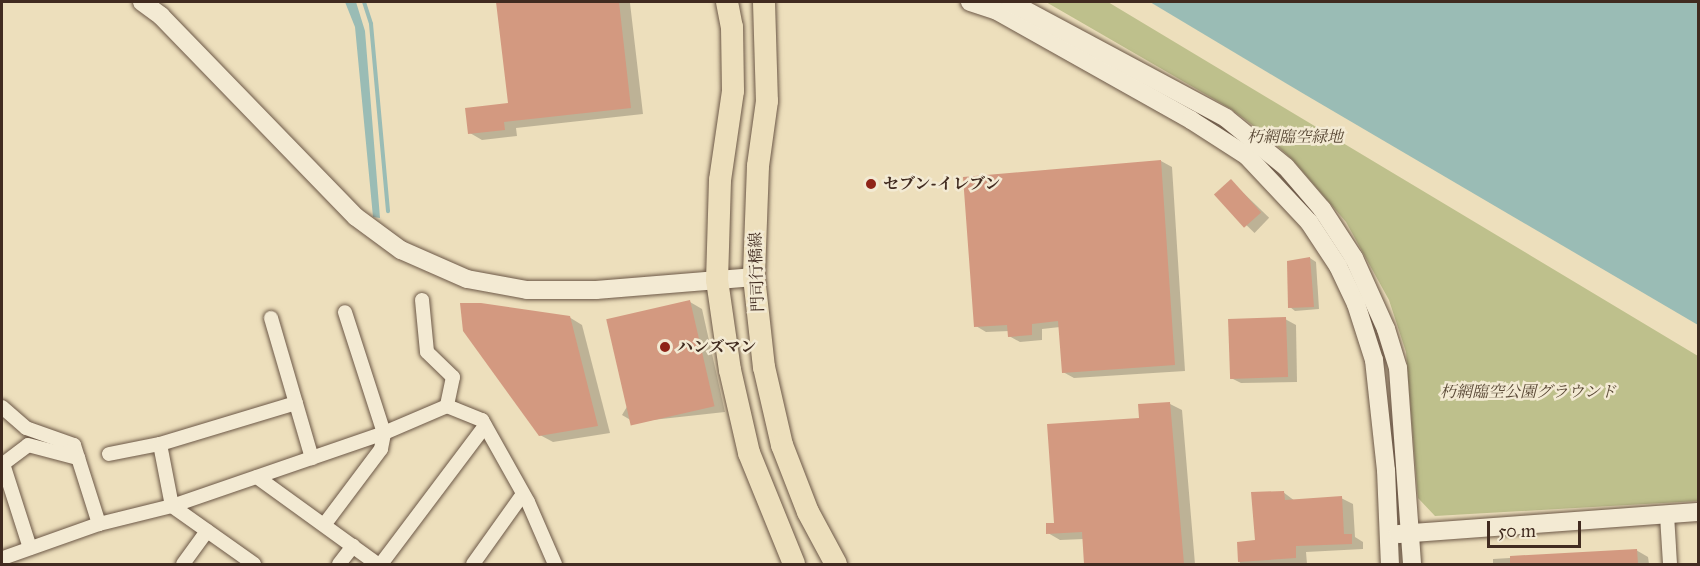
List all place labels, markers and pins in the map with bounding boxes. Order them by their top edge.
place label: セブン-イレブン [883,174,1002,194]
marker: セブン-イレブン [864,177,878,191]
place label: ハンズマン [677,337,757,357]
marker: ハンズマン [658,340,672,354]

